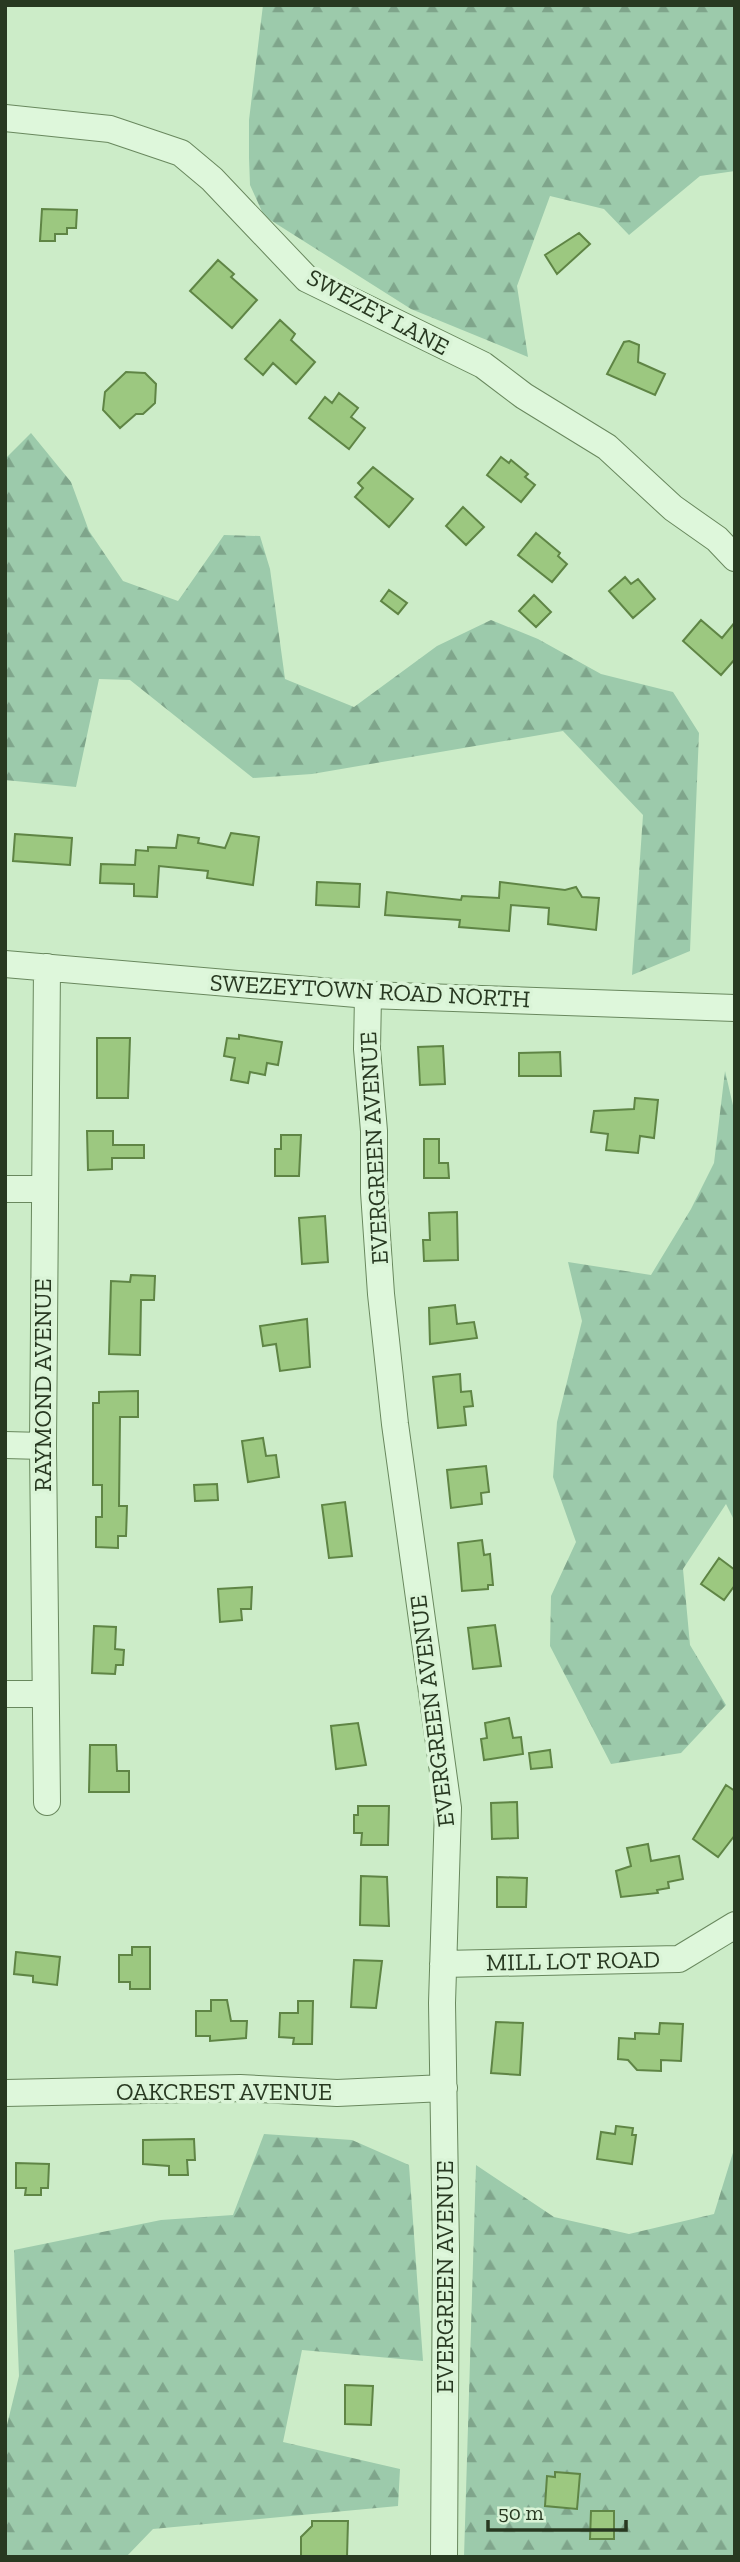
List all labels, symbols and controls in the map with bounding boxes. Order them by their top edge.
street label: SWEZEY LANE [302,262,454,361]
street label: SWEZEYTOWN ROAD NORTH [209,968,531,1013]
street label: EVERGREEN AVENUE [353,1031,394,1265]
street label: RAYMOND AVENUE [28,1278,57,1492]
street label: EVERGREEN AVENUE [403,1594,460,1829]
street label: MILL LOT ROAD [486,1944,660,1977]
street label: OAKCREST AVENUE [116,2077,332,2106]
street label: EVERGREEN AVENUE [430,2160,459,2394]
scale bar [488,2488,626,2532]
text: 50 m [498,2500,544,2525]

